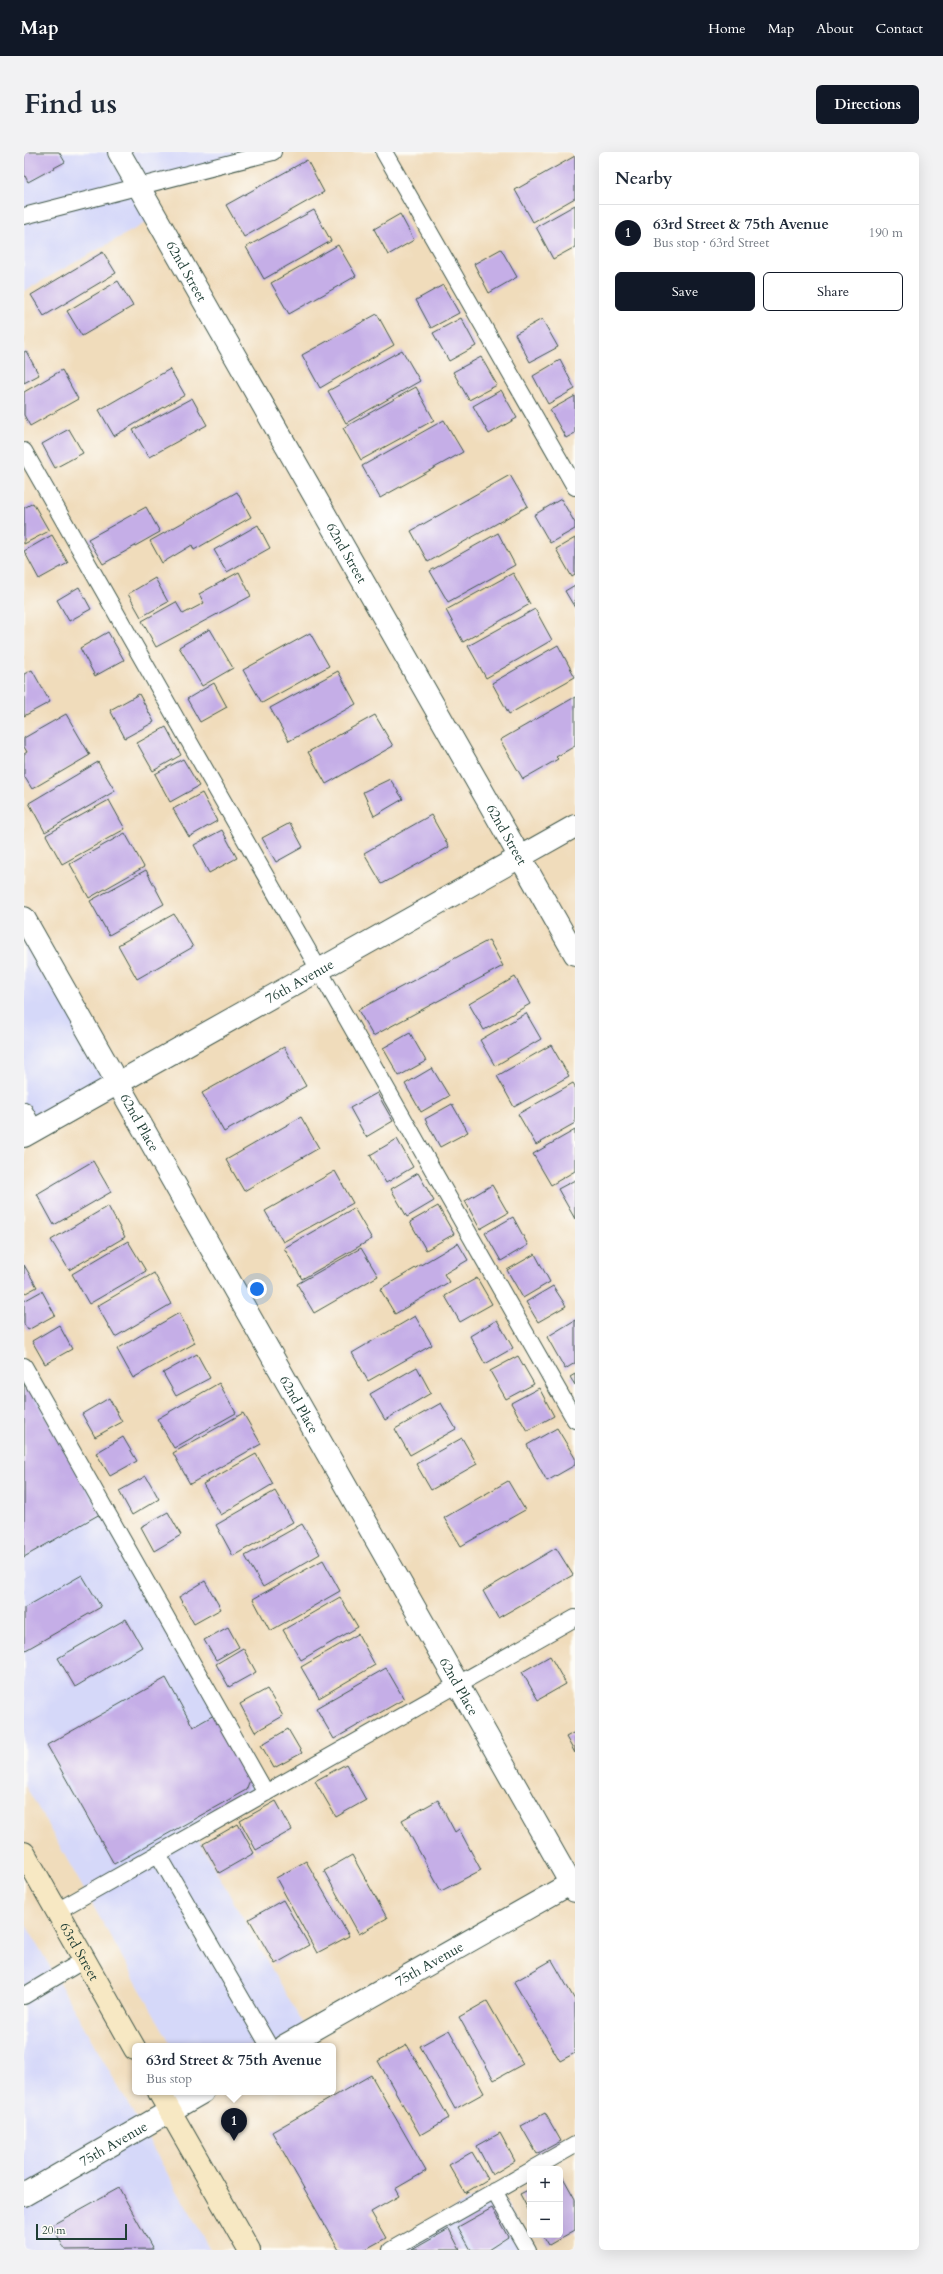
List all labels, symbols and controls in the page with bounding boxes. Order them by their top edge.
text: Map [20,15,59,41]
text: Home [708,19,746,38]
text: Map [768,19,794,38]
text: About [816,19,853,38]
text: Contact [875,19,923,38]
text: Find us [24,85,117,123]
button: Directions [816,85,919,124]
text: Nearby [615,167,672,190]
text: 63rd Street & 75th Avenue [653,214,829,234]
text: 1 [625,224,631,242]
text: 190 m [869,224,903,242]
text: Bus stop · 63rd Street [653,234,769,252]
street label: 62nd Street [161,237,211,306]
button: Save [615,272,755,311]
button: Share [763,272,903,311]
street label: 62nd Street [322,519,372,587]
street label: 62nd Street [482,801,532,869]
street label: 76th Avenue [262,955,337,1008]
street label: 62nd Place [115,1090,163,1155]
your location [247,1279,267,1299]
street label: 62nd Place [275,1372,323,1437]
street label: 62nd Place [435,1654,483,1719]
street label: 63rd Street [55,1919,104,1985]
street label: 75th Avenue [392,1937,467,1991]
popup [132,2043,336,2095]
text: 63rd Street & 75th Avenue [146,2050,322,2070]
text: Bus stop [146,2070,192,2088]
pin: 1 [221,2108,247,2141]
street label: 75th Avenue [76,2117,151,2171]
map controls [527,2166,563,2238]
button: + [527,2166,563,2202]
button: − [527,2202,563,2238]
scale bar [36,2222,127,2241]
text: 20 m [42,2223,66,2238]

